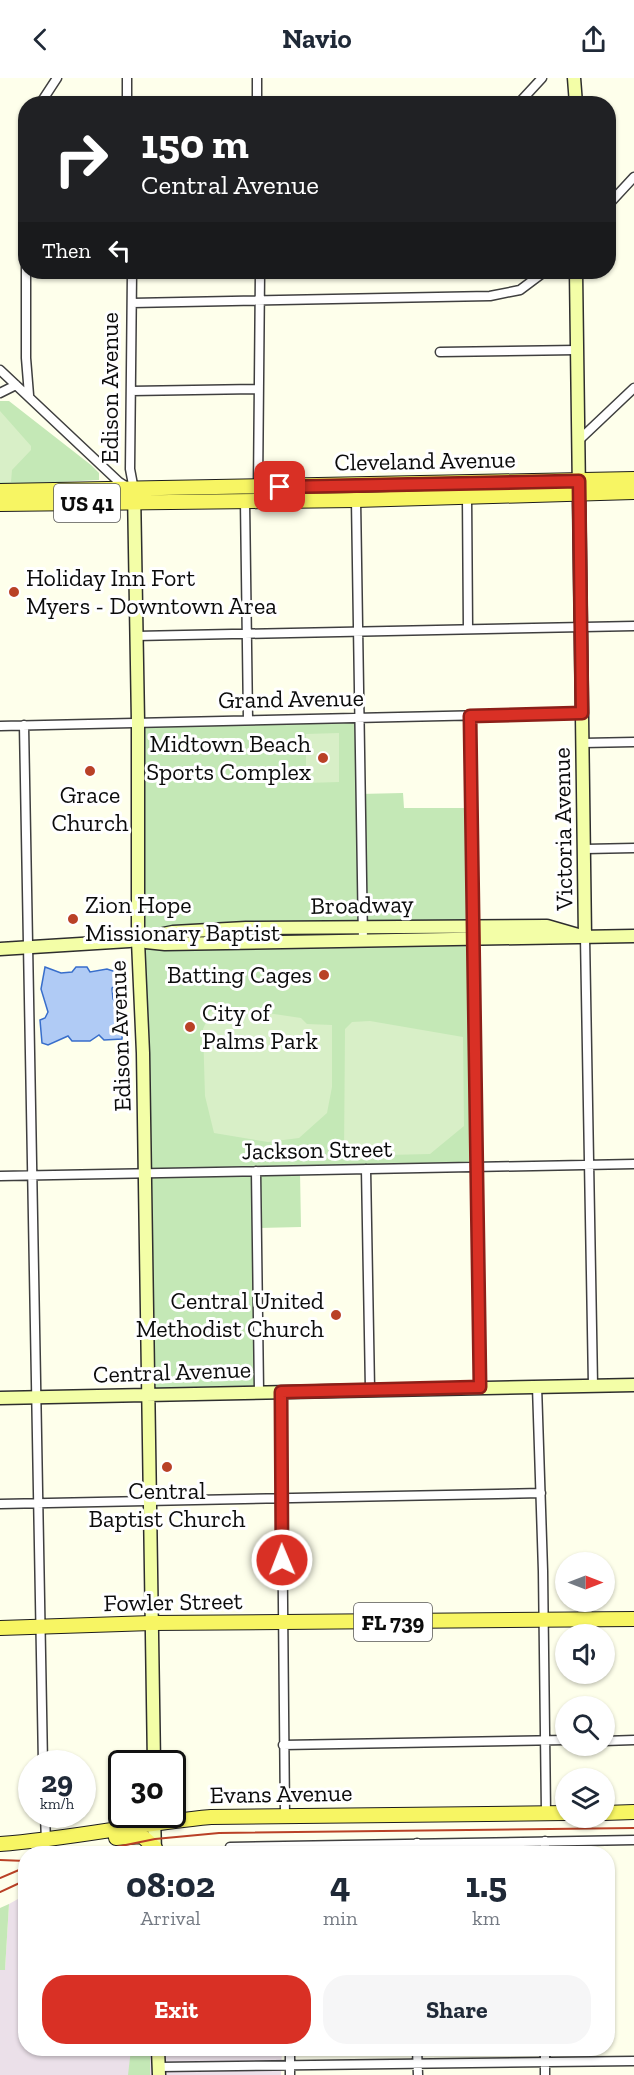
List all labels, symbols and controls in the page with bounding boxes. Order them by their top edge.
icon: back [24,23,57,56]
text: Navio [282,23,352,55]
icon: share [577,23,610,56]
text: 150 m [141,118,249,169]
icon: right [42,120,120,198]
text: Central Avenue [141,169,319,201]
icon: left [103,234,136,267]
text: Then [42,237,91,264]
street label: Edison Avenue [95,312,124,464]
street label: Cleveland Avenue [334,444,516,477]
pin [254,461,305,512]
icon: arrive [263,470,296,503]
road number: US 41 [54,484,120,522]
place label: Holiday Inn Fort Myers - Downtown Area [26,563,277,620]
marker: Holiday Inn Fort Myers - Downtown Area [7,585,21,599]
street label: Grand Avenue [218,683,364,714]
place label: Midtown Beach Sports Complex [146,729,312,786]
street label: Victoria Avenue [547,747,578,912]
marker: Midtown Beach Sports Complex [316,751,330,765]
marker: Grace Church [83,764,97,778]
place label: Grace Church [51,780,129,837]
street label: Broadway [310,889,415,920]
place label: Zion Hope Missionary Baptist [85,890,280,947]
marker: Zion Hope Missionary Baptist [66,912,80,926]
street label: Edison Avenue [102,960,137,1112]
place label: Batting Cages [167,960,312,989]
marker: Batting Cages [317,968,331,982]
place label: City of Palms Park [202,998,318,1055]
marker: City of Palms Park [183,1020,197,1034]
street label: Jackson Street [241,1134,393,1165]
place label: Central United Methodist Church [136,1286,325,1343]
marker: Central United Methodist Church [329,1308,343,1322]
street label: Central Avenue [92,1354,252,1389]
marker: Central Baptist Church [160,1460,174,1474]
place label: Central Baptist Church [89,1476,246,1533]
position arrow [250,1528,314,1592]
north arrow [555,1552,615,1612]
map controls [555,1552,615,1828]
street label: Fowler Street [103,1586,243,1617]
road number: FL 739 [354,1603,432,1641]
button: sound [555,1624,615,1684]
button: search [555,1696,615,1756]
speed limit sign: 30 [108,1750,186,1828]
text: 29 [41,1764,73,1800]
button: layers [555,1768,615,1828]
street label: Evans Avenue [209,1778,353,1809]
text: km/h [40,1795,74,1813]
text: 08:02 [126,1863,215,1906]
text: 4 [330,1863,351,1906]
text: 1.5 [465,1863,507,1906]
text: Arrival [140,1906,201,1930]
text: min [323,1906,357,1930]
text: km [472,1906,500,1930]
button: Exit [42,1975,311,2044]
button: Share [323,1975,591,2044]

